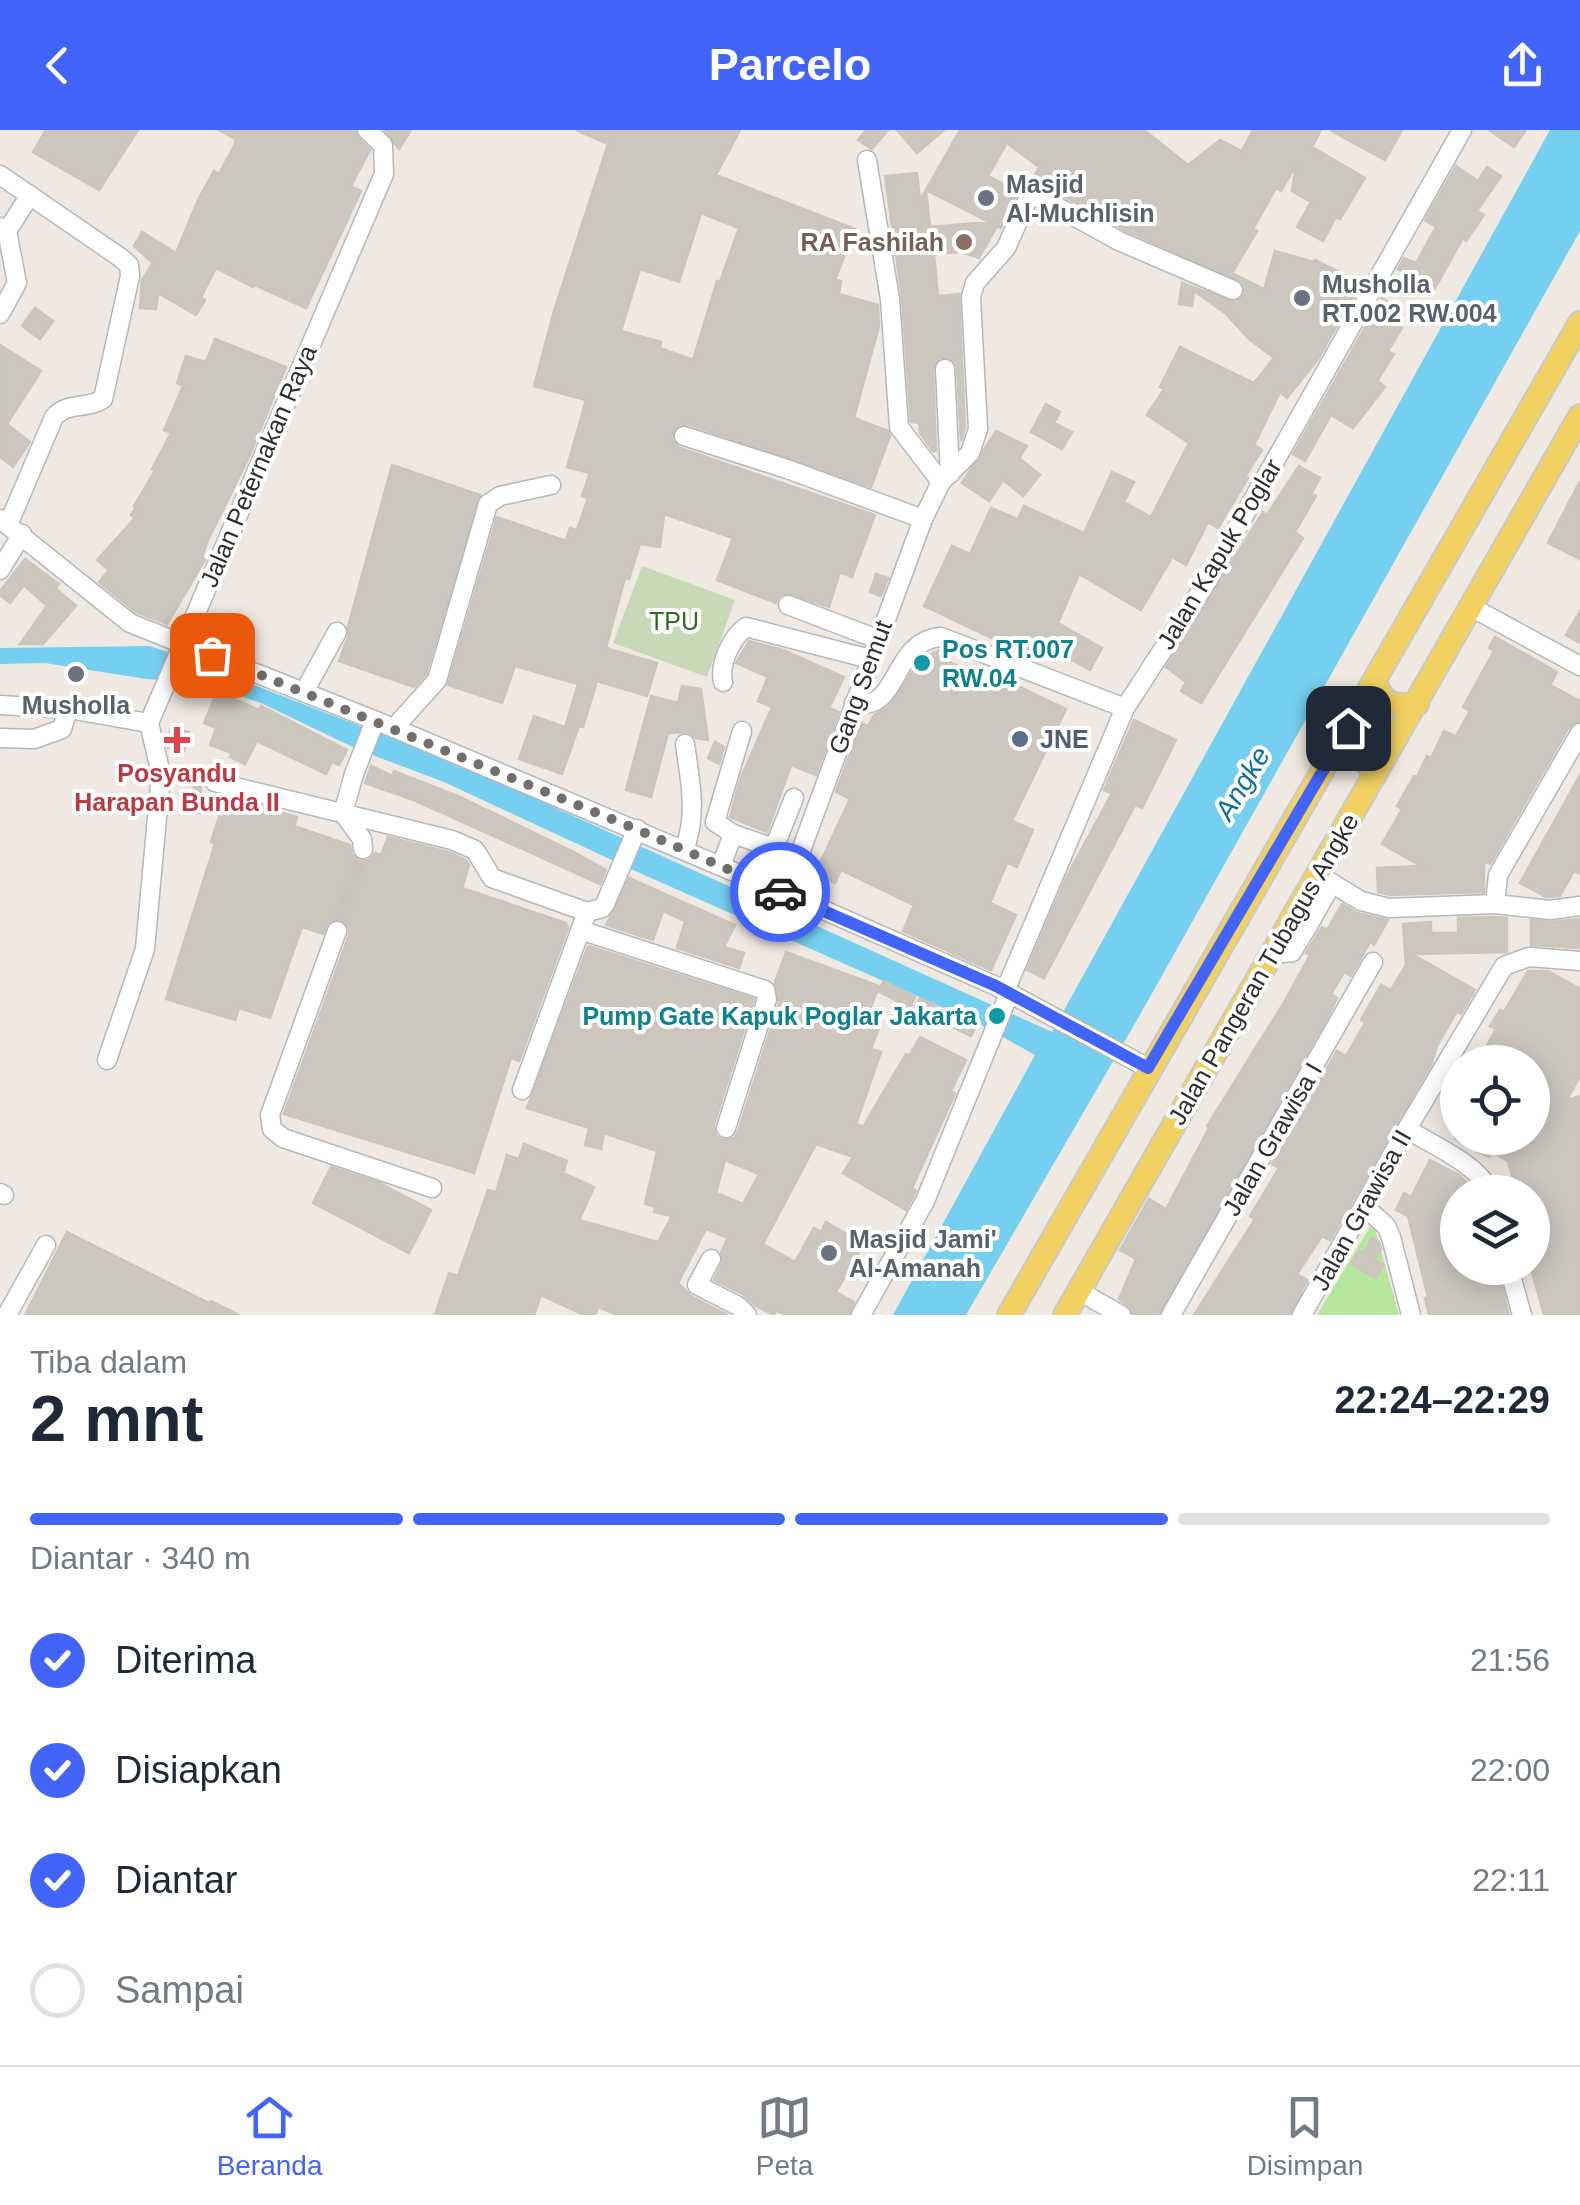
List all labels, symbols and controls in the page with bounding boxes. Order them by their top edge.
icon: back [30,38,85,93]
icon: share [1495,38,1550,93]
text: Parcelo [709,39,871,90]
place label: Masjid Al-Muchlisin [1006,170,1155,227]
marker: Masjid Al-Muchlisin [975,187,997,209]
place label: RA Fashilah [800,228,944,256]
marker: RA Fashilah [953,231,975,253]
place label: Musholla RT.002 RW.004 [1322,270,1497,327]
marker: Musholla RT.002 RW.004 [1291,287,1313,309]
street label: Jalan Peternakan Raya [194,341,322,591]
street label: Jalan Kapuk Poglar [1151,454,1287,654]
park label: TPU [649,607,699,635]
pin [170,613,255,698]
street label: Gang Semut [823,616,897,758]
icon: bag [185,628,240,683]
place label: Pos RT.007 RW.04 [942,635,1074,692]
marker: Pos RT.007 RW.04 [911,652,933,674]
marker: Musholla [65,663,87,685]
pin [1306,686,1391,771]
place label: Musholla [22,691,131,719]
icon: home [1321,701,1376,756]
place label: JNE [1040,725,1089,753]
marker: Posyandu Harapan Bunda II [164,727,190,753]
marker: JNE [1009,728,1031,750]
water label: Angke [1208,741,1276,827]
place label: Posyandu Harapan Bunda II [74,759,280,816]
street label: Jalan Pangeran Tubagus Angke [1162,809,1364,1129]
courier [730,842,830,942]
icon: car [753,865,808,920]
place label: Pump Gate Kapuk Poglar Jakarta [582,1002,978,1030]
marker: Pump Gate Kapuk Poglar Jakarta [986,1005,1008,1027]
map controls [1440,1045,1550,1285]
button: locate [1440,1045,1550,1155]
street label: Jalan Grawisa I [1217,1057,1327,1221]
street label: Jalan Grawisa II [1305,1125,1417,1295]
button: layers [1440,1175,1550,1285]
place label: Masjid Jami' Al-Amanah [849,1225,997,1282]
marker: Masjid Jami' Al-Amanah [818,1242,840,1264]
text: Tiba dalam [30,1344,187,1380]
text: 22:24–22:29 [1334,1379,1550,1421]
text: 2 mnt [30,1382,203,1455]
text: Diantar · 340 m [30,1540,251,1576]
icon: check [30,1633,85,1688]
text: Diterima [115,1639,256,1681]
text: 21:56 [1470,1642,1550,1678]
icon: check [30,1743,85,1798]
text: Disiapkan [115,1749,282,1791]
text: 22:00 [1470,1752,1550,1788]
icon: check [30,1853,85,1908]
text: Diantar [115,1859,238,1901]
text: 22:11 [1472,1862,1550,1898]
text: Sampai [115,1969,244,2011]
tab: Beranda [217,2090,323,2182]
tab: Peta [756,2090,813,2182]
tab: Disimpan [1247,2090,1363,2182]

